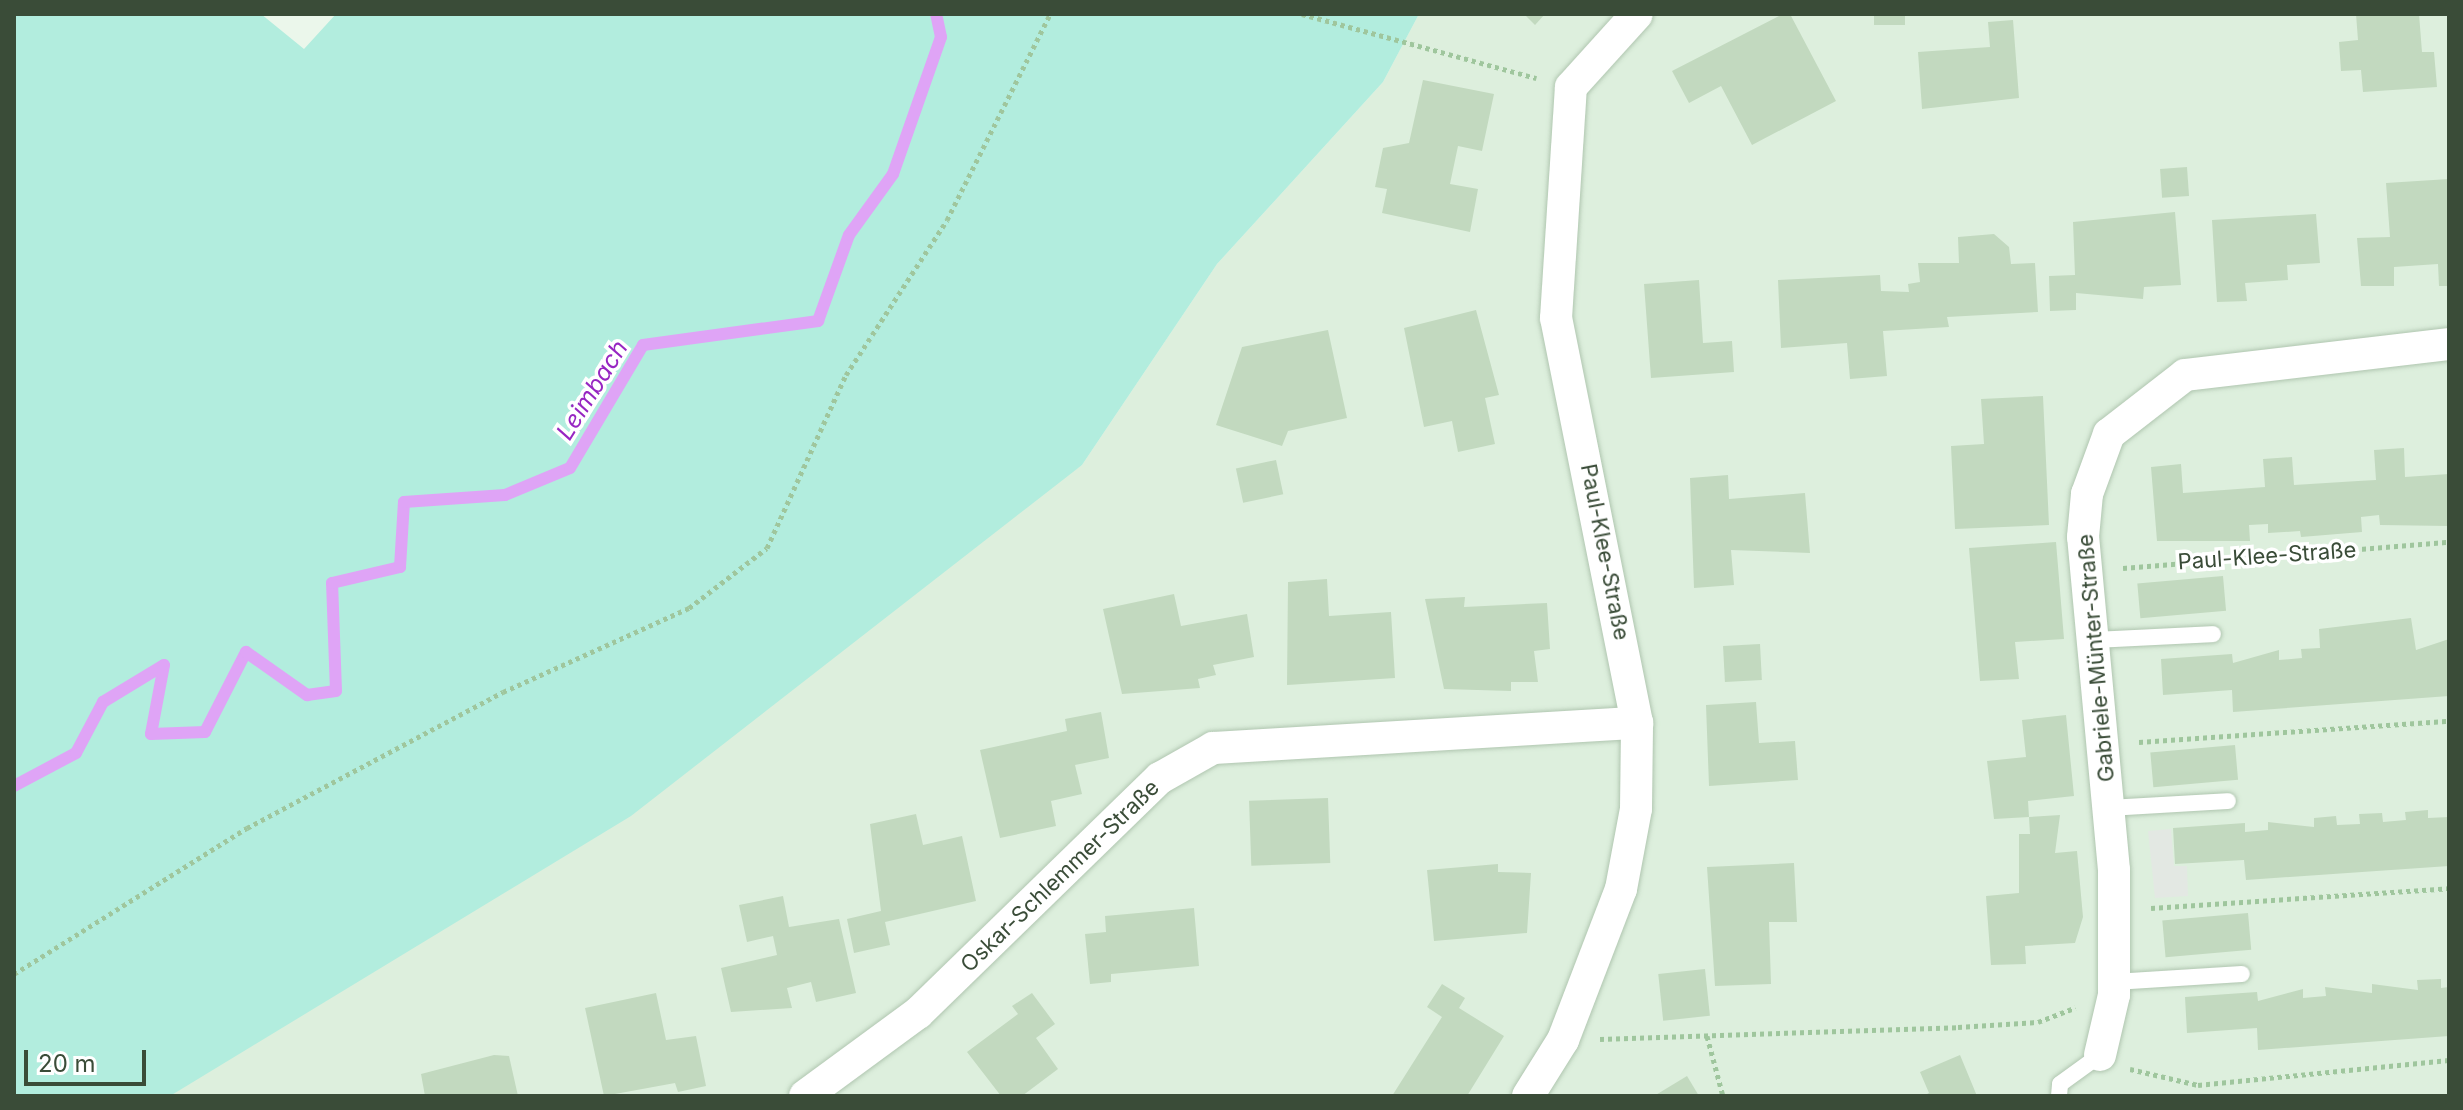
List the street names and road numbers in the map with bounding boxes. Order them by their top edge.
street label: Paul-Klee-Straße [1575,462,1635,642]
street label: Gabriele-Münter-Straße [2072,533,2120,783]
street label: Paul-Klee-Straße [2177,537,2357,575]
street label: Oskar-Schlemmer-Straße [955,774,1165,978]

